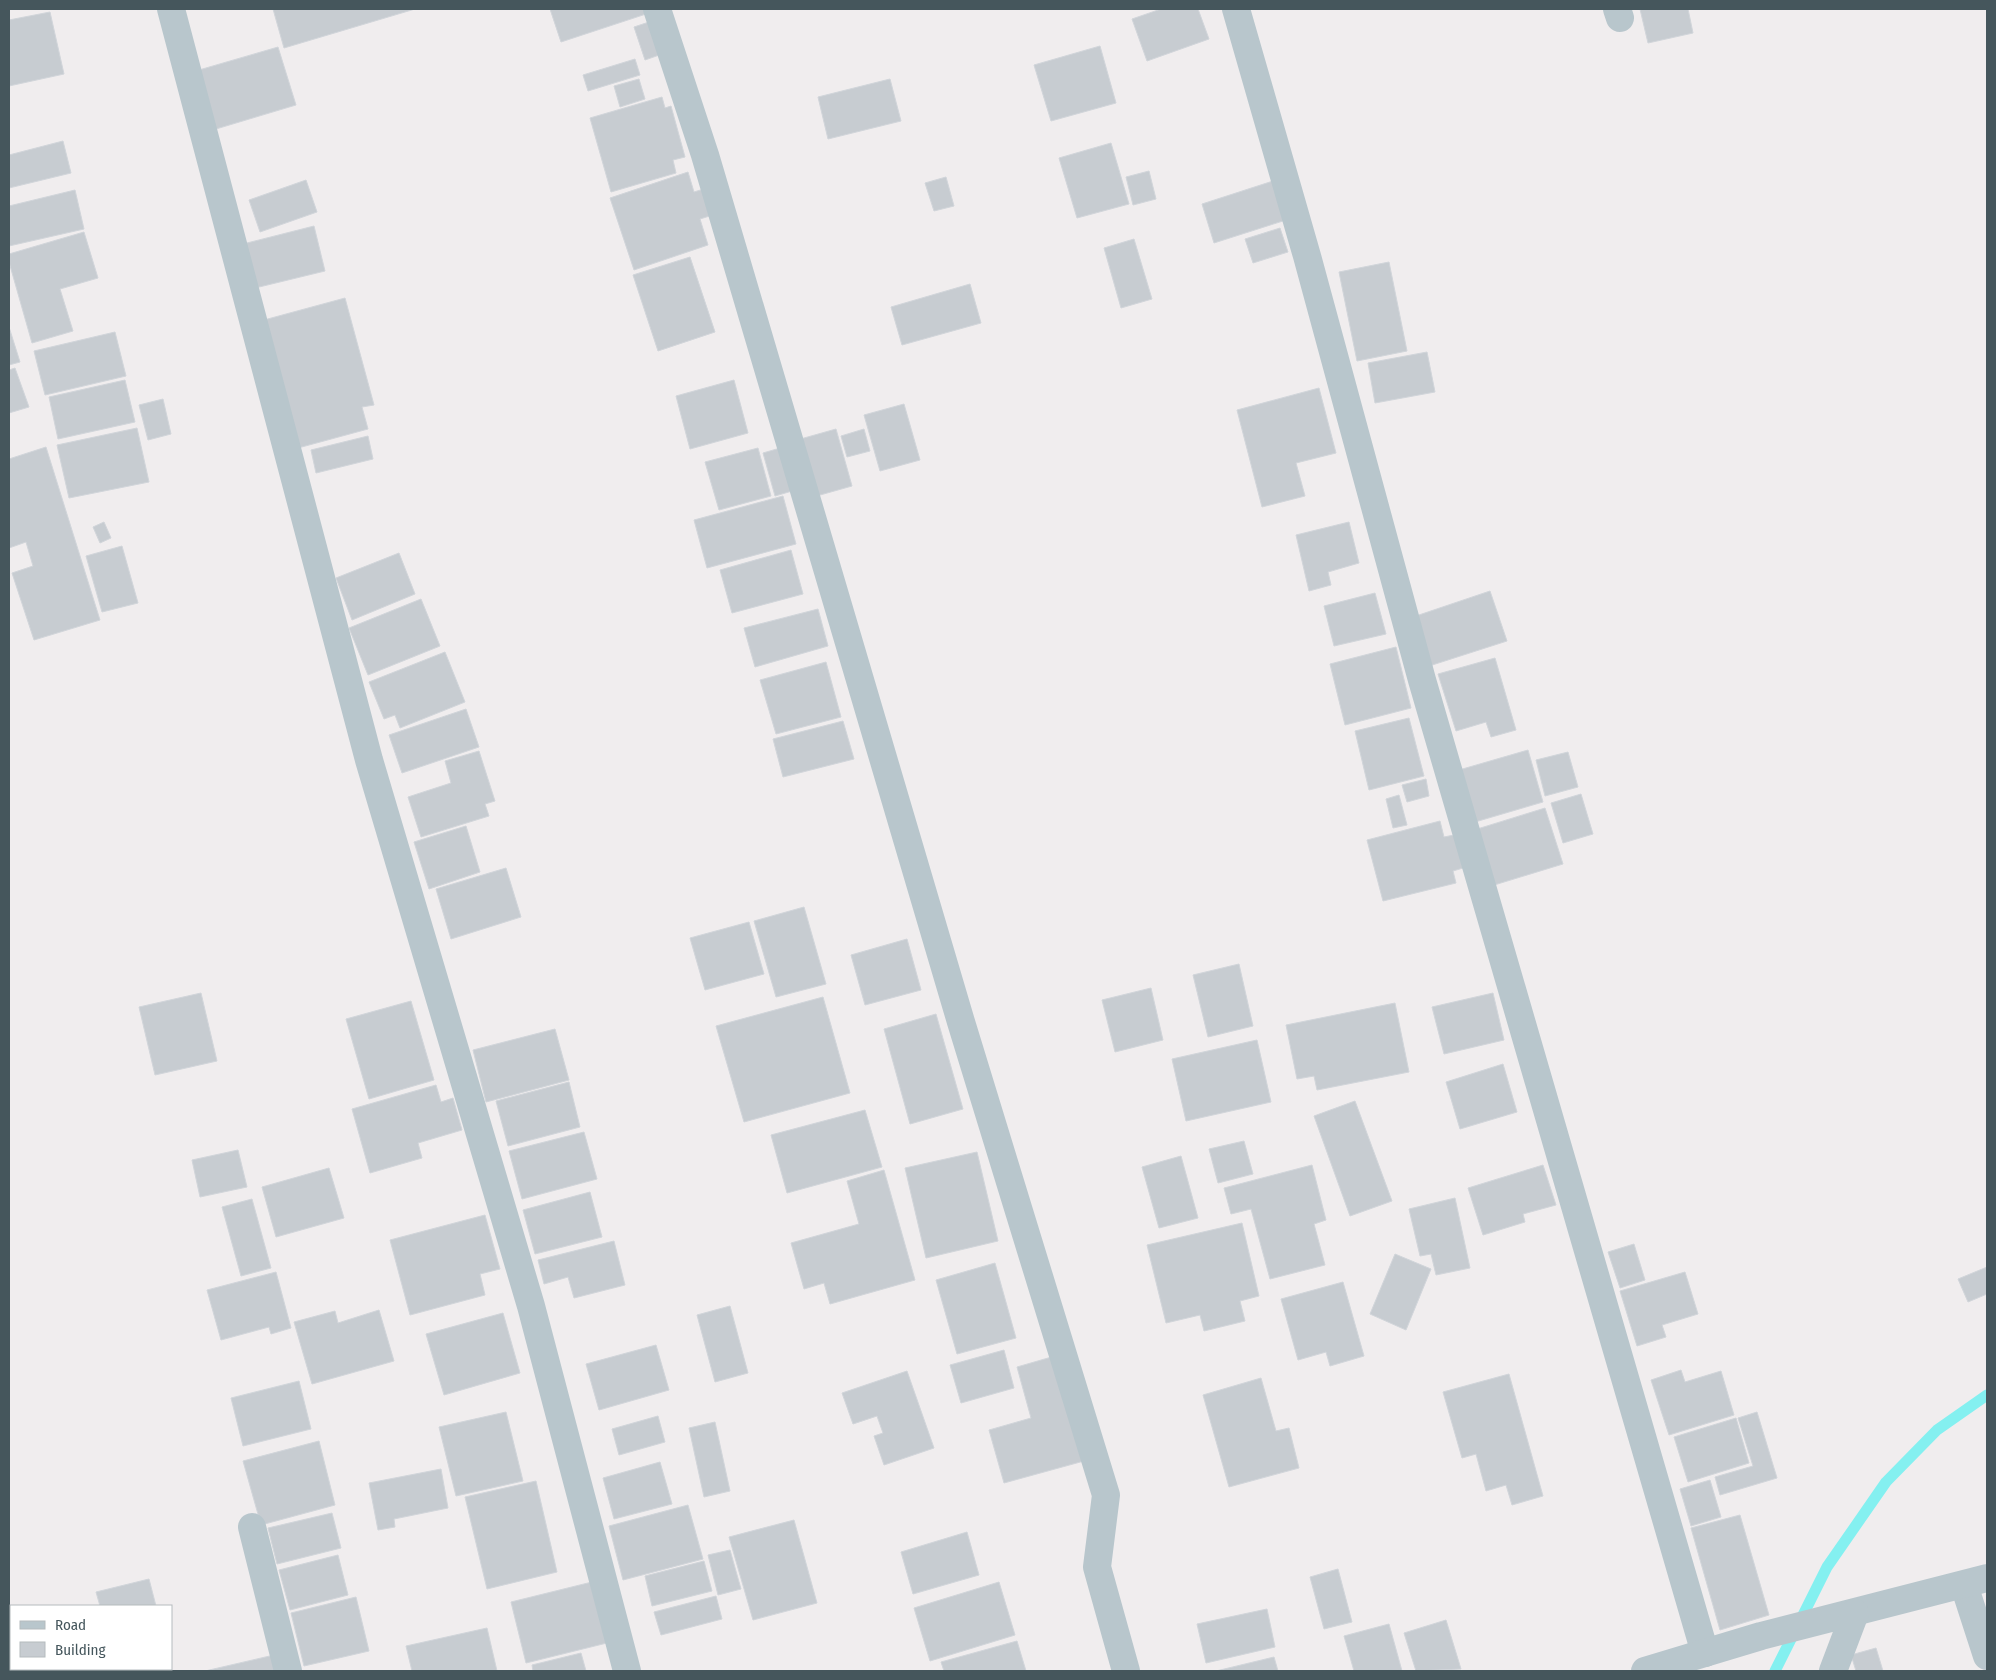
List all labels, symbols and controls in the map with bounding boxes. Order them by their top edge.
legend [10,1605,172,1670]
text: Road [55,1616,86,1634]
text: Building [55,1641,106,1659]

